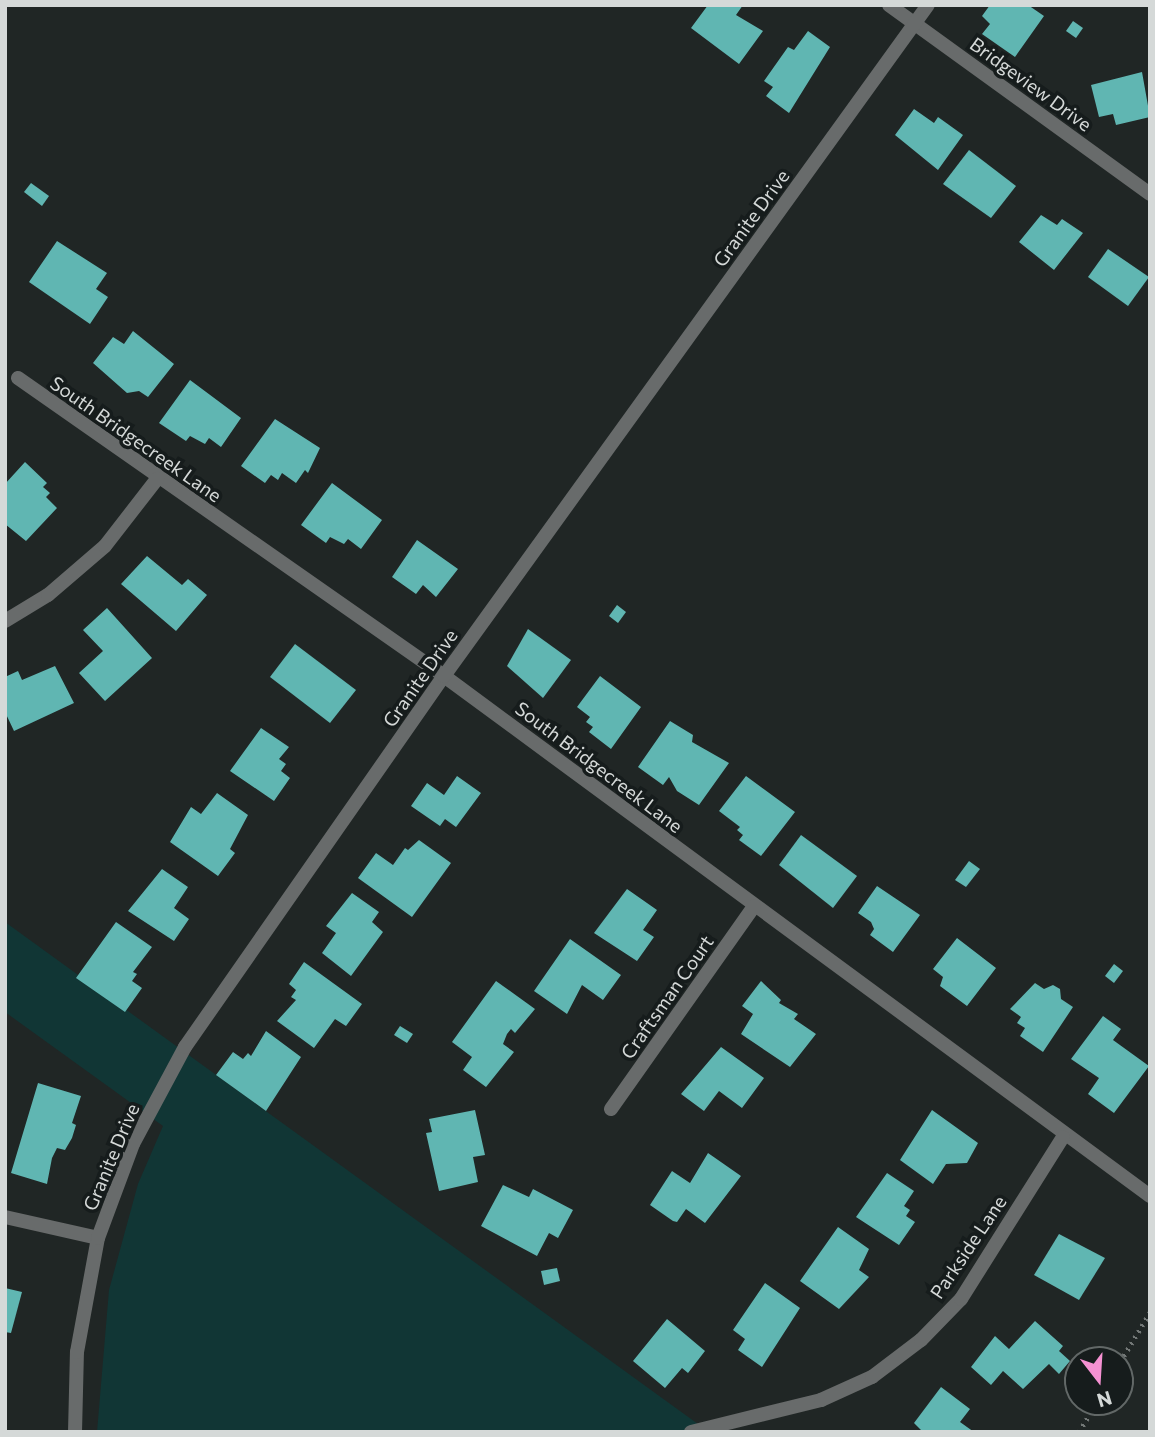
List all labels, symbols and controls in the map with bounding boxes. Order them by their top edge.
street label: Bridgeview Drive [966,32,1096,136]
street label: Granite Drive [708,165,794,271]
street label: South Bridgecreek Lane [46,371,226,507]
street label: Granite Drive [378,625,462,731]
street label: South Bridgecreek Lane [511,697,687,837]
street label: Craftsman Court [616,931,718,1063]
street label: Granite Drive [78,1100,144,1214]
street label: Parkside Lane [925,1191,1011,1303]
north arrow [1064,1346,1134,1416]
text: N [1095,1387,1115,1413]

